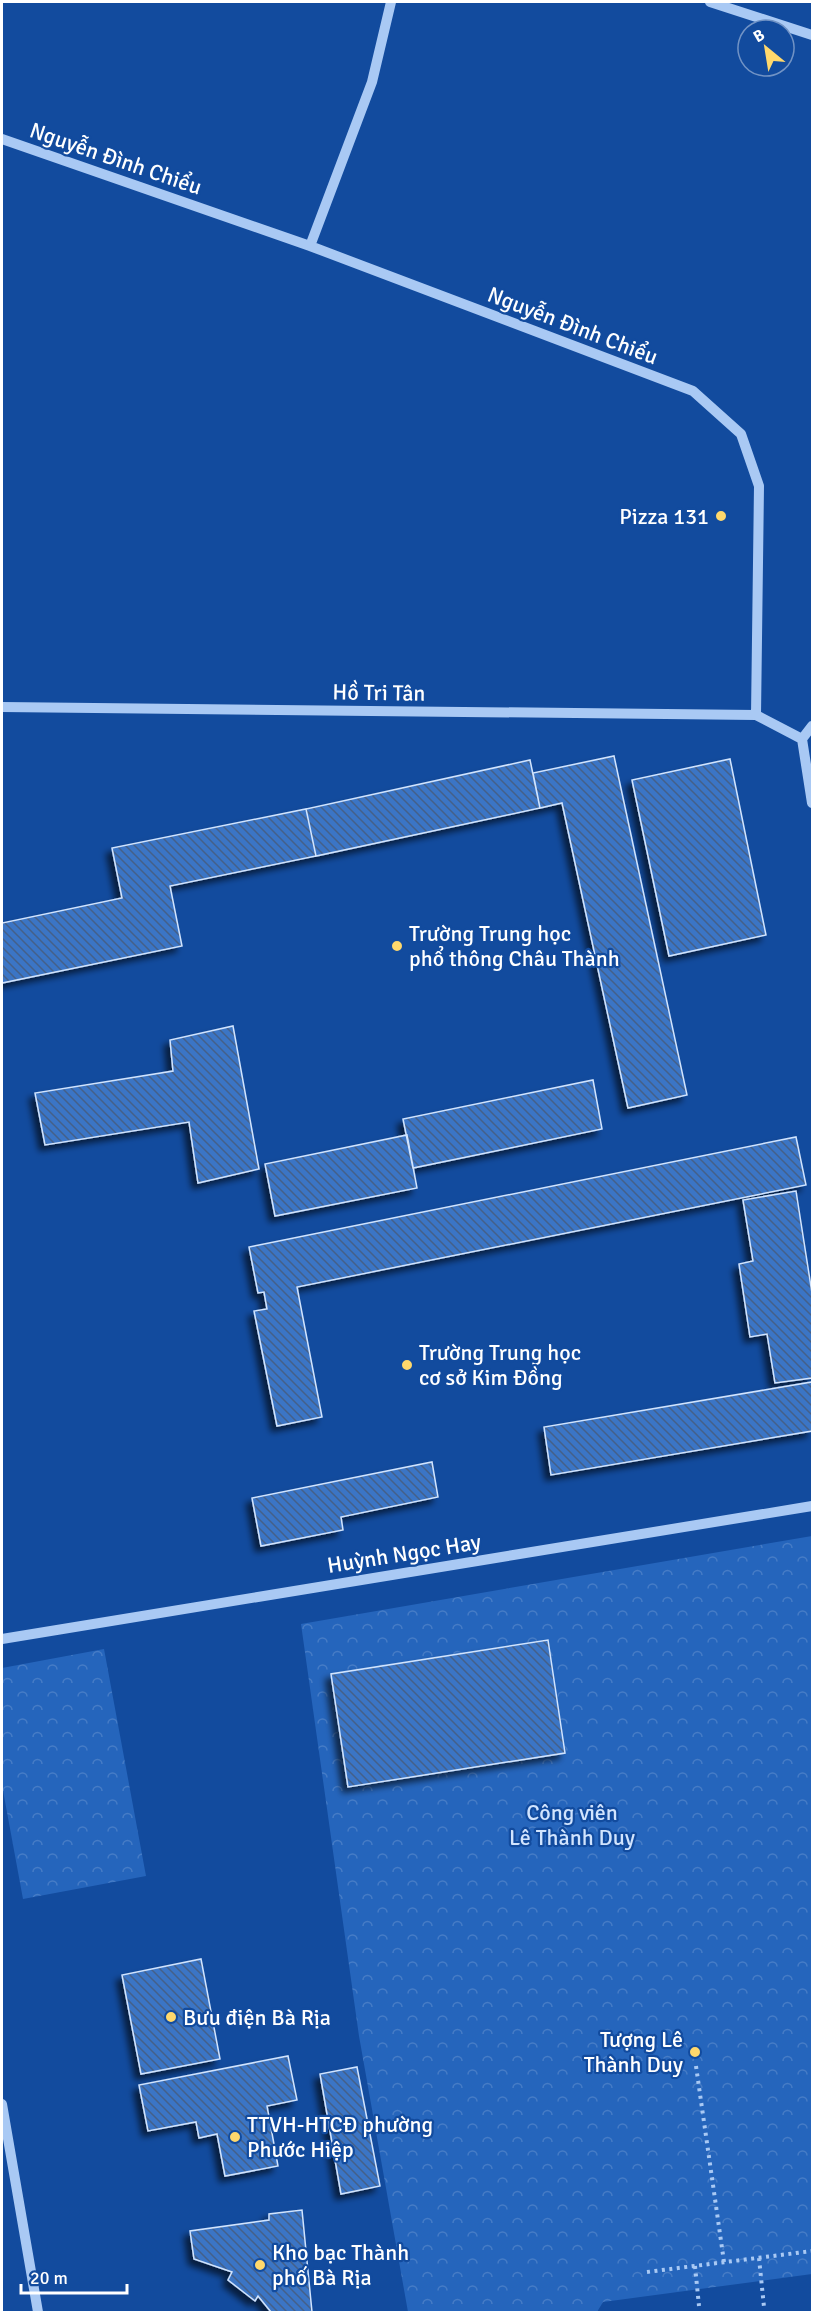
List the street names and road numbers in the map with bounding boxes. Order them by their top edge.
street label: Nguyễn Đình Chiểu [26,116,205,201]
street label: Nguyễn Đình Chiểu [484,281,662,370]
street label: Hồ Tri Tân [332,678,426,707]
street label: Huỳnh Ngọc Hay [325,1528,484,1579]

